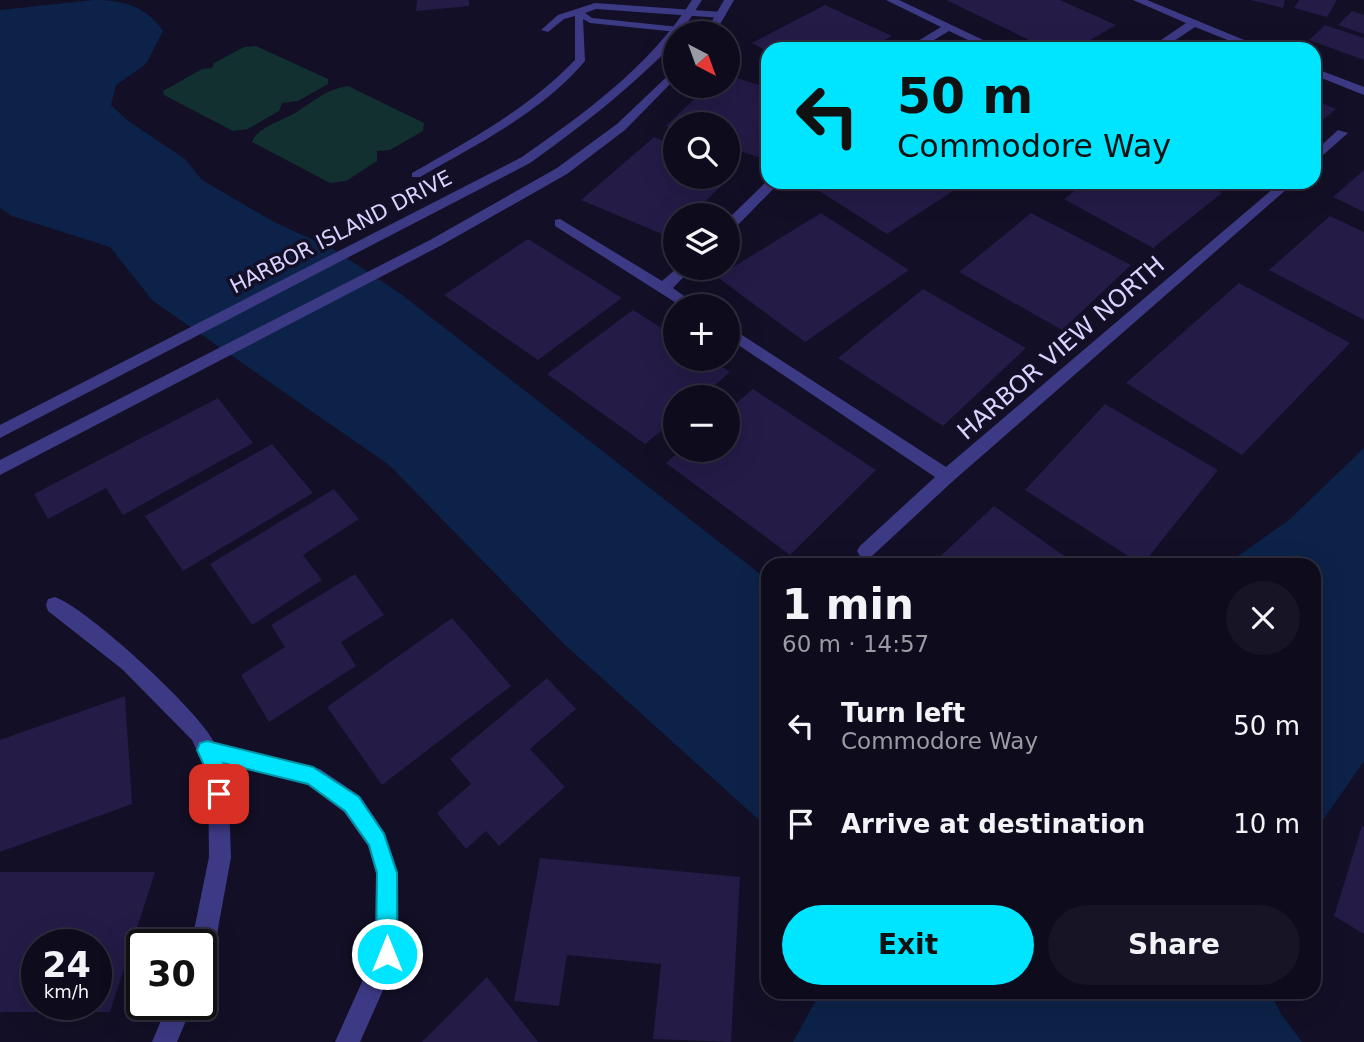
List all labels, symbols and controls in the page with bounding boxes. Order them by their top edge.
north arrow [663,21,740,98]
map controls [663,21,740,462]
text: 50 m [897,68,1033,125]
icon: left [782,70,873,161]
button: search [663,112,740,189]
text: Commodore Way [897,127,1171,165]
street label: HARBOR ISLAND DRIVE [226,166,456,298]
button: layers [663,203,740,280]
street label: HARBOR VIEW NORTH [952,251,1170,445]
button: + [663,294,740,371]
button: − [663,385,740,462]
text: 1 min [782,580,914,629]
button: close [1226,581,1300,655]
text: 60 m · 14:57 [782,631,929,657]
text: Turn left [841,698,965,728]
icon: left [782,707,820,745]
text: 50 m [1233,711,1300,741]
text: Commodore Way [841,728,1038,754]
pin [189,764,249,824]
icon: arrive [200,775,238,813]
icon: arrive [782,805,820,843]
text: Arrive at destination [841,809,1145,839]
text: 10 m [1233,809,1300,839]
button: Exit [782,905,1034,985]
button: Share [1048,905,1300,985]
position arrow [350,917,424,991]
speed limit sign: 30 [126,929,217,1020]
text: 24 [42,945,91,985]
text: km/h [44,981,89,1002]

